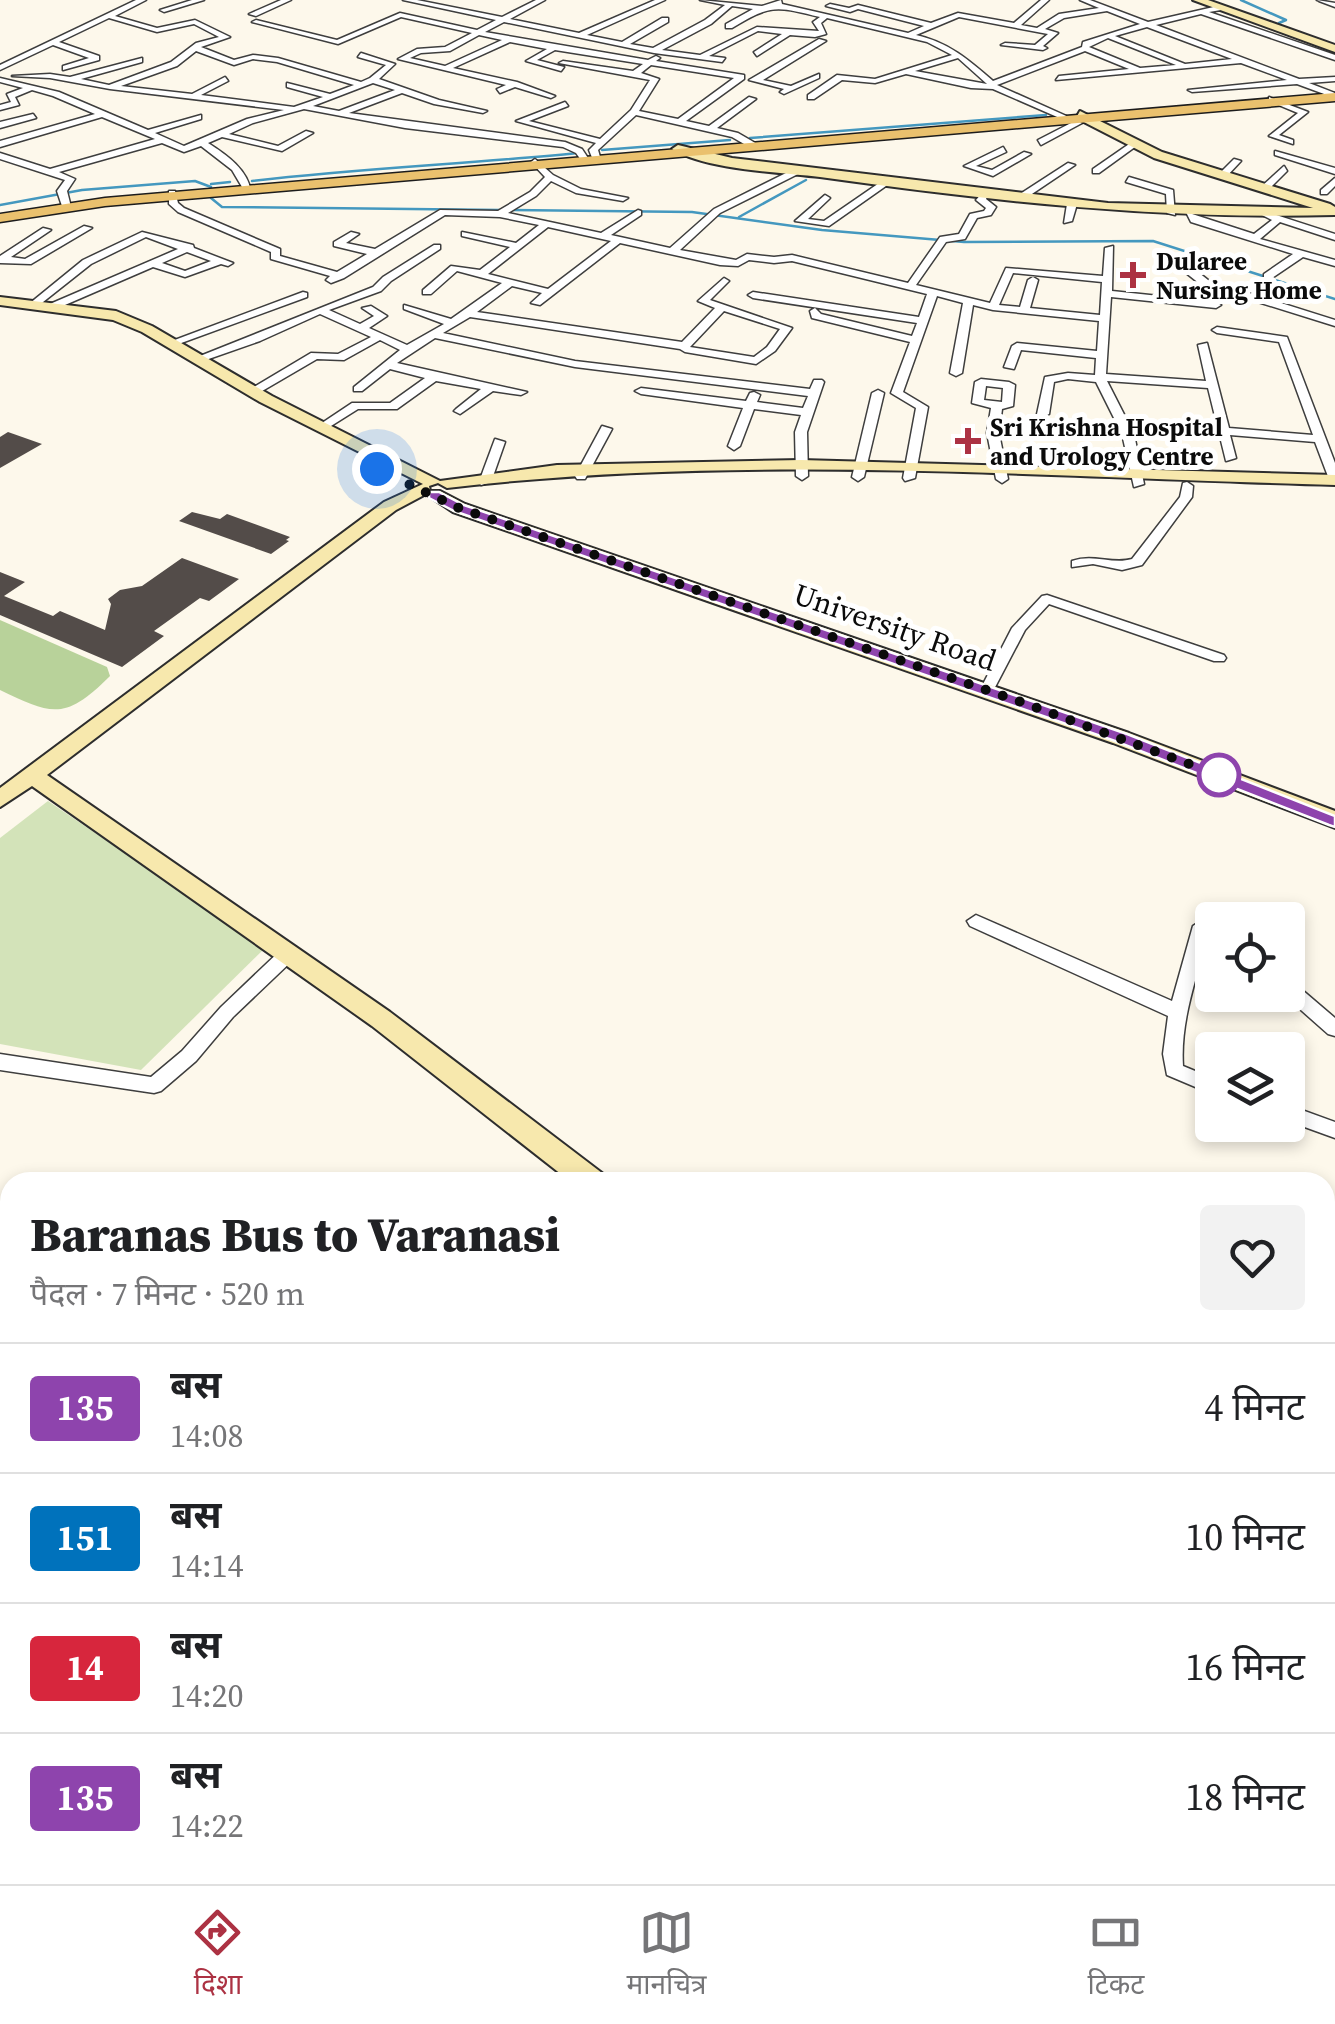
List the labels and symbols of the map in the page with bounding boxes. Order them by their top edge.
place label: Dularee Nursing Home [1156,244,1322,307]
marker: Dularee Nursing Home [1120,262,1146,288]
place label: Sri Krishna Hospital and Urology Centre [990,410,1223,473]
marker: Sri Krishna Hospital and Urology Centre [955,428,981,454]
your location [352,444,402,494]
street label: University Road [788,573,1002,681]
unlabelled marker [1198,754,1240,796]

